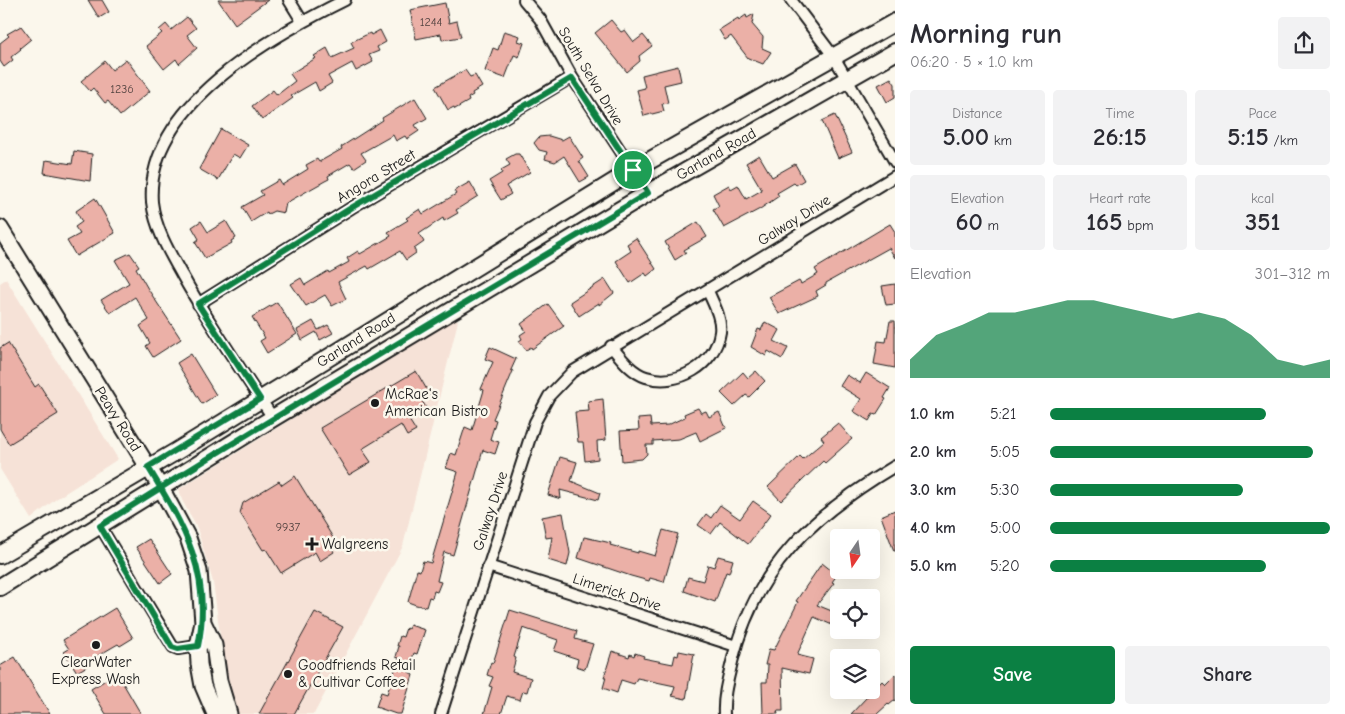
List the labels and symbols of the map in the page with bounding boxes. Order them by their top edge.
house number: 1244 [420,15,442,29]
street label: South Selva Drive [555,24,628,129]
house number: 1236 [110,82,134,96]
street label: Garland Road [673,124,759,184]
street label: Angora Street [333,145,419,207]
pin [612,149,654,191]
street label: Galway Drive [754,190,834,249]
street label: Garland Road [313,309,399,371]
street label: Peavy Road [91,383,145,455]
place label: McRae's American Bistro [385,385,488,420]
marker: McRae's American Bistro [369,397,381,409]
street label: Galway Drive [469,469,511,553]
house number: 9937 [276,520,301,534]
north arrow [830,529,880,579]
place label: Walgreens [322,535,388,553]
marker: Walgreens [306,538,318,550]
street label: Limerick Drive [570,569,664,615]
marker: ClearWater Express Wash [90,639,102,651]
place label: ClearWater Express Wash [52,653,140,688]
place label: Goodfriends Retail & Cultivar Coffee [298,656,416,691]
marker: Goodfriends Retail & Cultivar Coffee [282,668,294,680]

